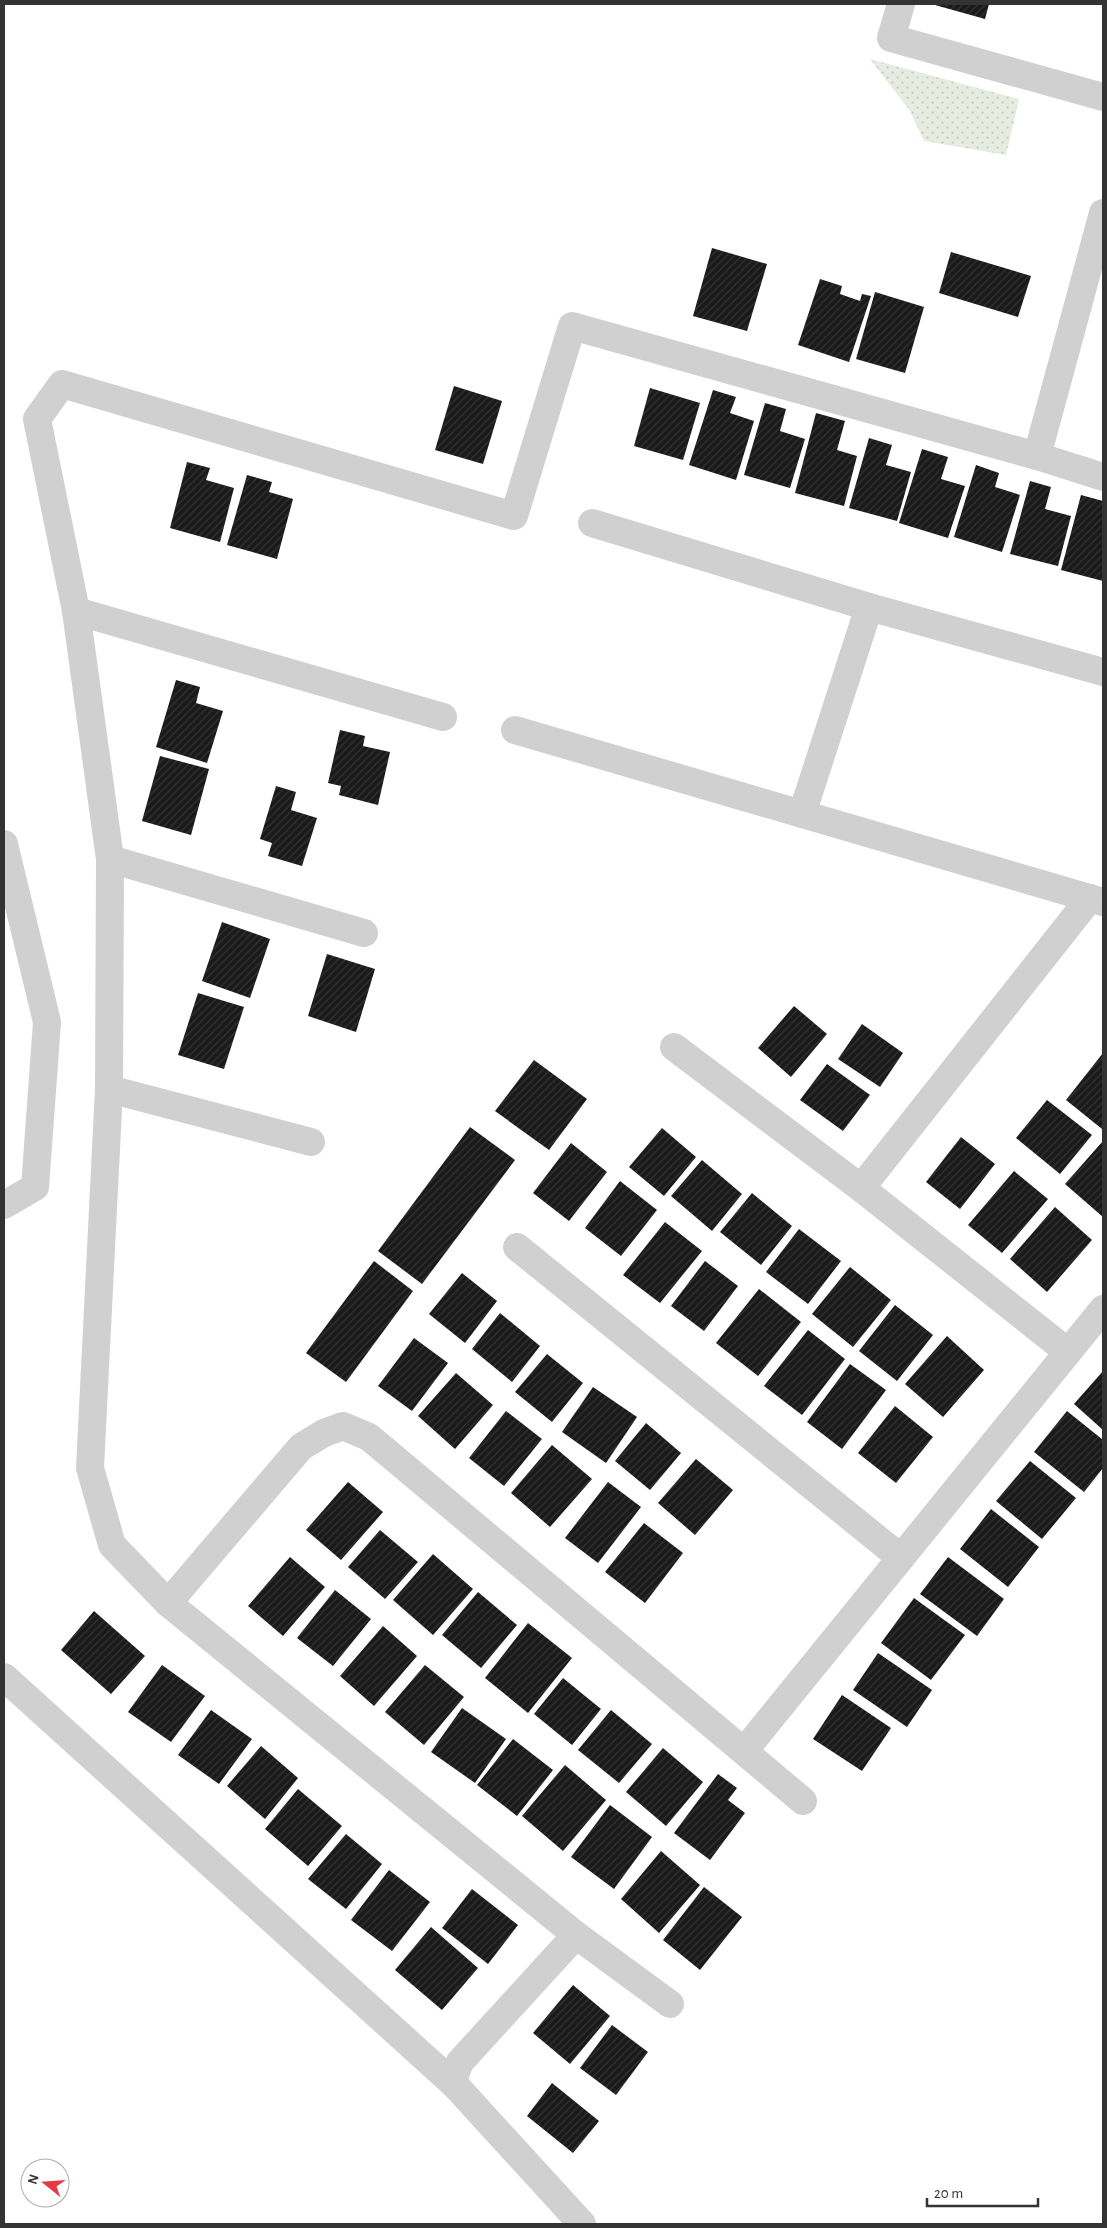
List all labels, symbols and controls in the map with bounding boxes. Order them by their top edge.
north arrow [20,2158,70,2208]
text: N [25,2173,42,2186]
scale bar [927,2176,1038,2208]
text: 20 m [934,2186,963,2201]

